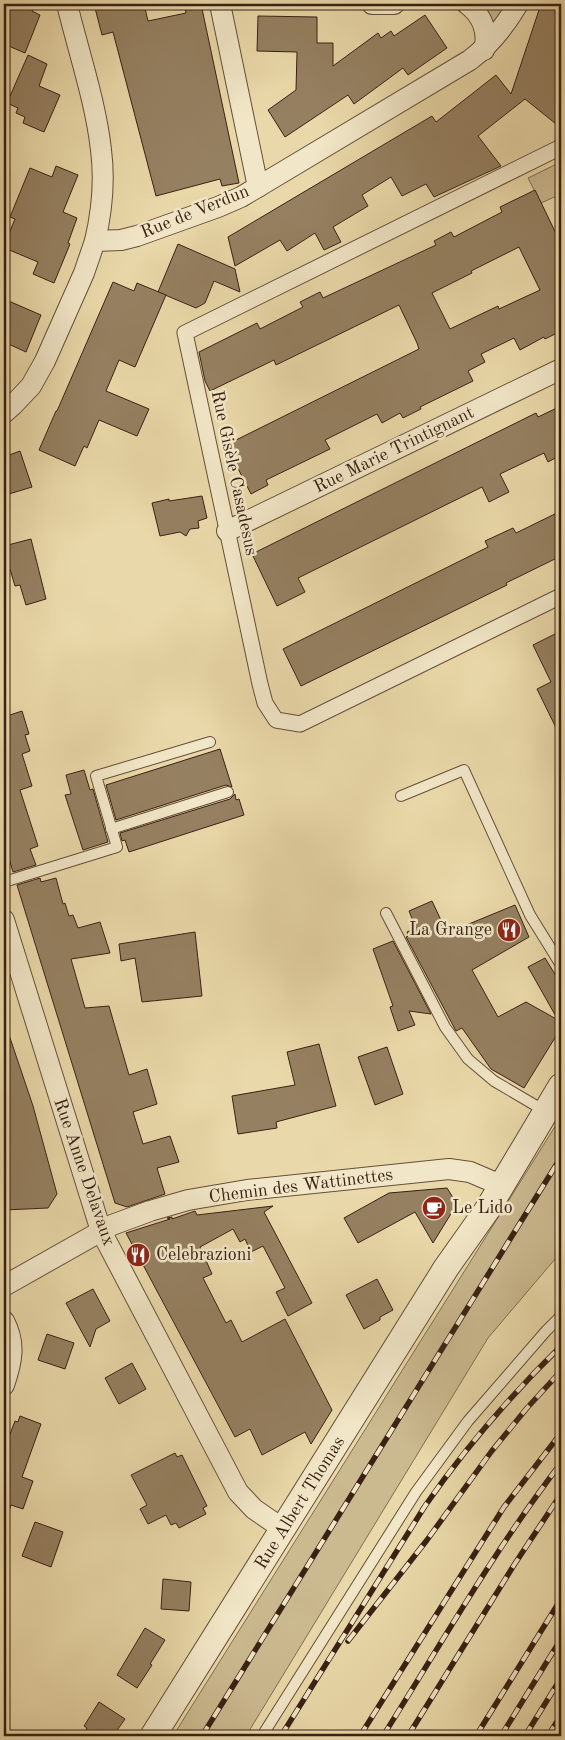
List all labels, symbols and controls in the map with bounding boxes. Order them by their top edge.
street label: Rue de Verdun [138,182,252,242]
street label: Rue Gisèle Casadesus [208,389,260,557]
street label: Rue Marie Trintignant [311,403,477,497]
restaurant icon: La Grange [496,917,522,943]
place label: La Grange [409,921,492,939]
street label: Rue Anne Delavaux [50,1096,118,1248]
street label: Chemin des Wattinettes [208,1166,394,1206]
cafe icon: Le Lido [421,1195,447,1221]
place label: Le Lido [452,1199,513,1217]
restaurant icon: Celebrazioni [125,1242,151,1268]
place label: Celebrazioni [156,1246,251,1264]
street label: Rue Albert Thomas [252,1433,348,1573]

